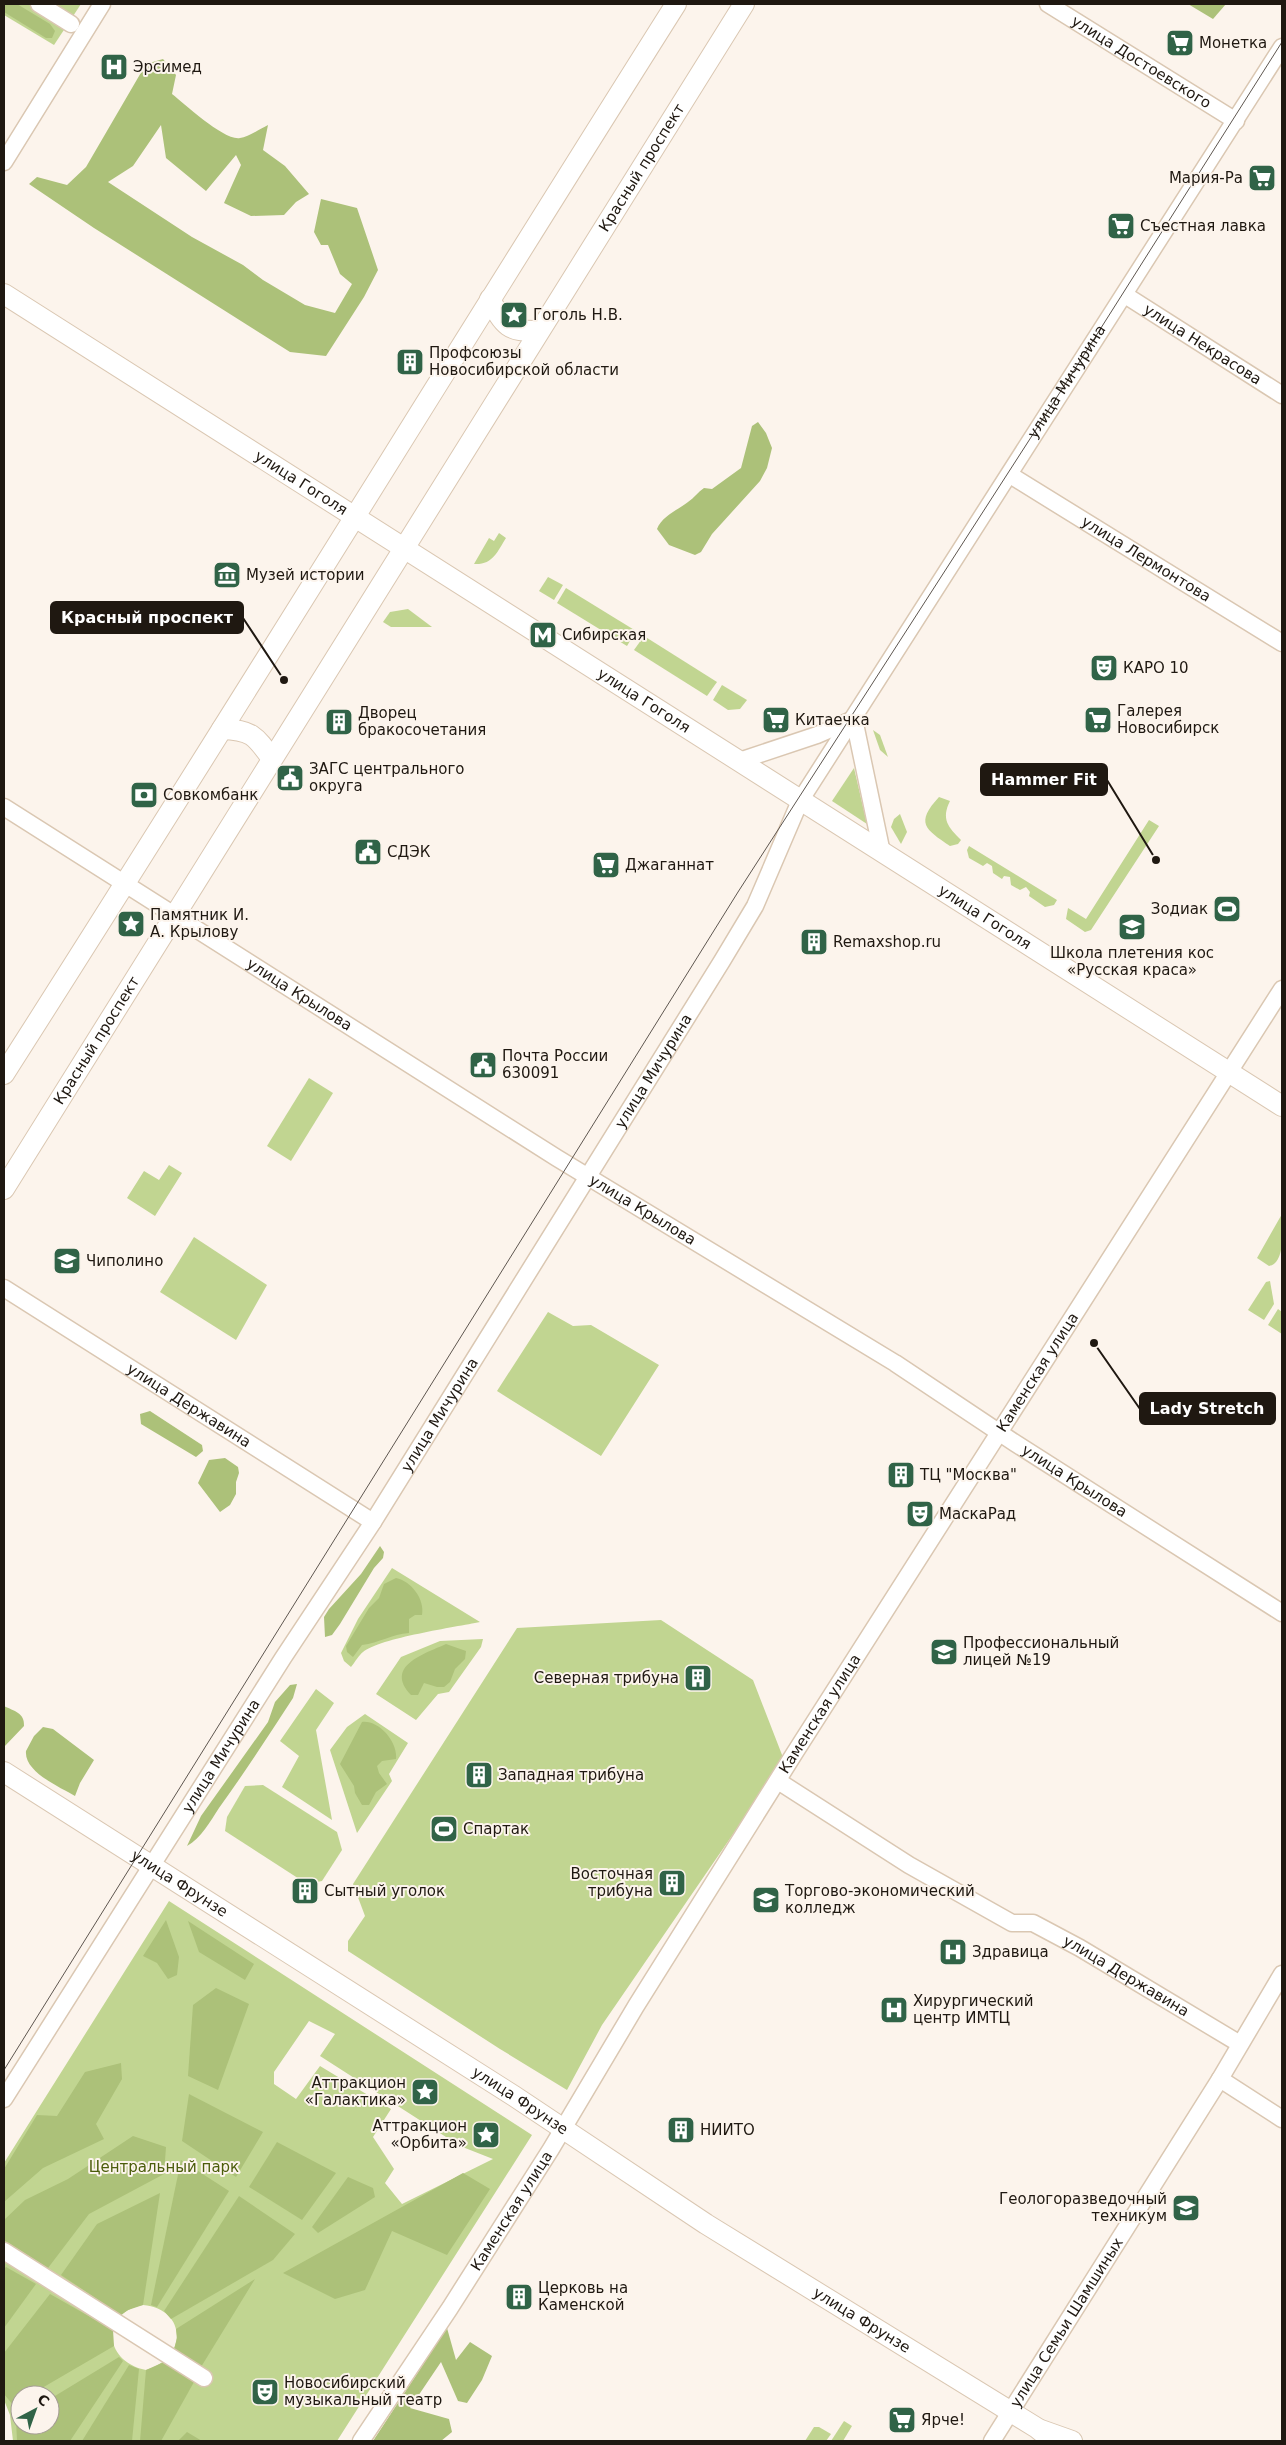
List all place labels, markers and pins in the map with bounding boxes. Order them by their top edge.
supermarket icon: Монетка [1165,28,1195,58]
place label: Монетка [1199,34,1267,52]
hospital icon: Эрсимед [99,52,129,82]
place label: Эрсимед [133,58,202,76]
supermarket icon: Мария-Ра [1247,163,1277,193]
place label: Мария-Ра [1169,169,1243,187]
supermarket icon: Съестная лавка [1106,211,1136,241]
place label: Съестная лавка [1140,217,1266,235]
place icon: Гоголь Н.В. [499,300,529,330]
place label: Гоголь Н.В. [533,306,623,324]
place label: Профсоюзы Новосибирской области [429,344,619,379]
building icon: Профсоюзы Новосибирской области [395,347,425,377]
museum icon: Музей истории [212,560,242,590]
place label: Музей истории [246,566,364,584]
callout: Красный проспект [51,602,243,633]
metro station icon: Сибирская [528,620,558,650]
place label: Сибирская [562,626,646,644]
theatre icon: КАРО 10 [1089,653,1119,683]
place label: КАРО 10 [1123,659,1189,677]
place label: Галерея Новосибирск [1117,702,1219,737]
place label: Дворец бракосочетания [358,704,486,739]
supermarket icon: Китаечка [761,705,791,735]
supermarket icon: Галерея Новосибирск [1083,705,1113,735]
building icon: Дворец бракосочетания [324,707,354,737]
place label: Китаечка [795,711,870,729]
place label: ЗАГС центрального округа [309,760,464,795]
public building icon: ЗАГС центрального округа [275,763,305,793]
callout: Hammer Fit [981,764,1107,795]
bank icon: Совкомбанк [129,780,159,810]
place label: Совкомбанк [163,786,258,804]
public building icon: СДЭК [353,837,383,867]
place label: СДЭК [387,843,431,861]
supermarket icon: Джаганнат [591,850,621,880]
place label: Джаганнат [625,856,714,874]
sports icon: Зодиак [1212,894,1242,924]
place label: Зодиак [1151,900,1208,918]
place label: Памятник И. А. Крылову [150,906,249,941]
place icon: Памятник И. А. Крылову [116,909,146,939]
school or university icon: Школа плетения кос «Русская краса» [1117,912,1147,942]
building icon: Remaxshop.ru [799,927,829,957]
place label: Remaxshop.ru [833,933,941,951]
place label: Школа плетения кос «Русская краса» [1050,944,1214,979]
place label: Почта России 630091 [502,1047,608,1082]
public building icon: Почта России 630091 [468,1050,498,1080]
school or university icon: Чиполино [52,1246,82,1276]
place label: Чиполино [86,1252,163,1270]
callout: Lady Stretch [1140,1393,1275,1424]
building icon: ТЦ "Москва" [886,1460,916,1490]
place label: ТЦ "Москва" [919,1466,1017,1484]
theatre icon: МаскаРад [905,1499,935,1529]
place label: МаскаРад [939,1505,1016,1523]
place label: Профессиональный лицей №19 [963,1634,1119,1669]
school or university icon: Профессиональный лицей №19 [929,1637,959,1667]
building icon: Северная трибуна [683,1663,713,1693]
place label: Северная трибуна [534,1669,679,1687]
building icon: Западная трибуна [464,1760,494,1790]
place label: Западная трибуна [498,1766,644,1784]
sports icon: Спартак [429,1814,459,1844]
place label: Спартак [463,1820,529,1838]
place label: Восточная трибуна [570,1865,653,1900]
building icon: Восточная трибуна [657,1868,687,1898]
building icon: Сытный уголок [290,1876,320,1906]
place label: Сытный уголок [324,1882,445,1900]
place label: Торгово-экономический колледж [784,1882,975,1917]
school or university icon: Торгово-экономический колледж [751,1885,781,1915]
hospital icon: Здравица [938,1937,968,1967]
place label: Здравица [972,1943,1049,1961]
place label: Хирургический центр ИМТЦ [913,1992,1033,2027]
hospital icon: Хирургический центр ИМТЦ [879,1995,909,2025]
place label: Аттракцион «Галактика» [305,2074,406,2109]
place icon: Аттракцион «Галактика» [410,2077,440,2107]
building icon: НИИТО [666,2115,696,2145]
place label: Аттракцион «Орбита» [373,2117,467,2152]
place icon: Аттракцион «Орбита» [471,2120,501,2150]
place label: НИИТО [700,2121,755,2139]
place label: Геологоразведочный техникум [999,2190,1167,2225]
school or university icon: Геологоразведочный техникум [1171,2193,1201,2223]
place label: Церковь на Каменской [538,2279,628,2314]
building icon: Церковь на Каменской [504,2282,534,2312]
place label: Новосибирский музыкальный театр [284,2374,442,2409]
theatre icon: Новосибирский музыкальный театр [250,2377,280,2407]
supermarket icon: Ярче! [887,2405,917,2435]
place label: Ярче! [921,2411,965,2429]

